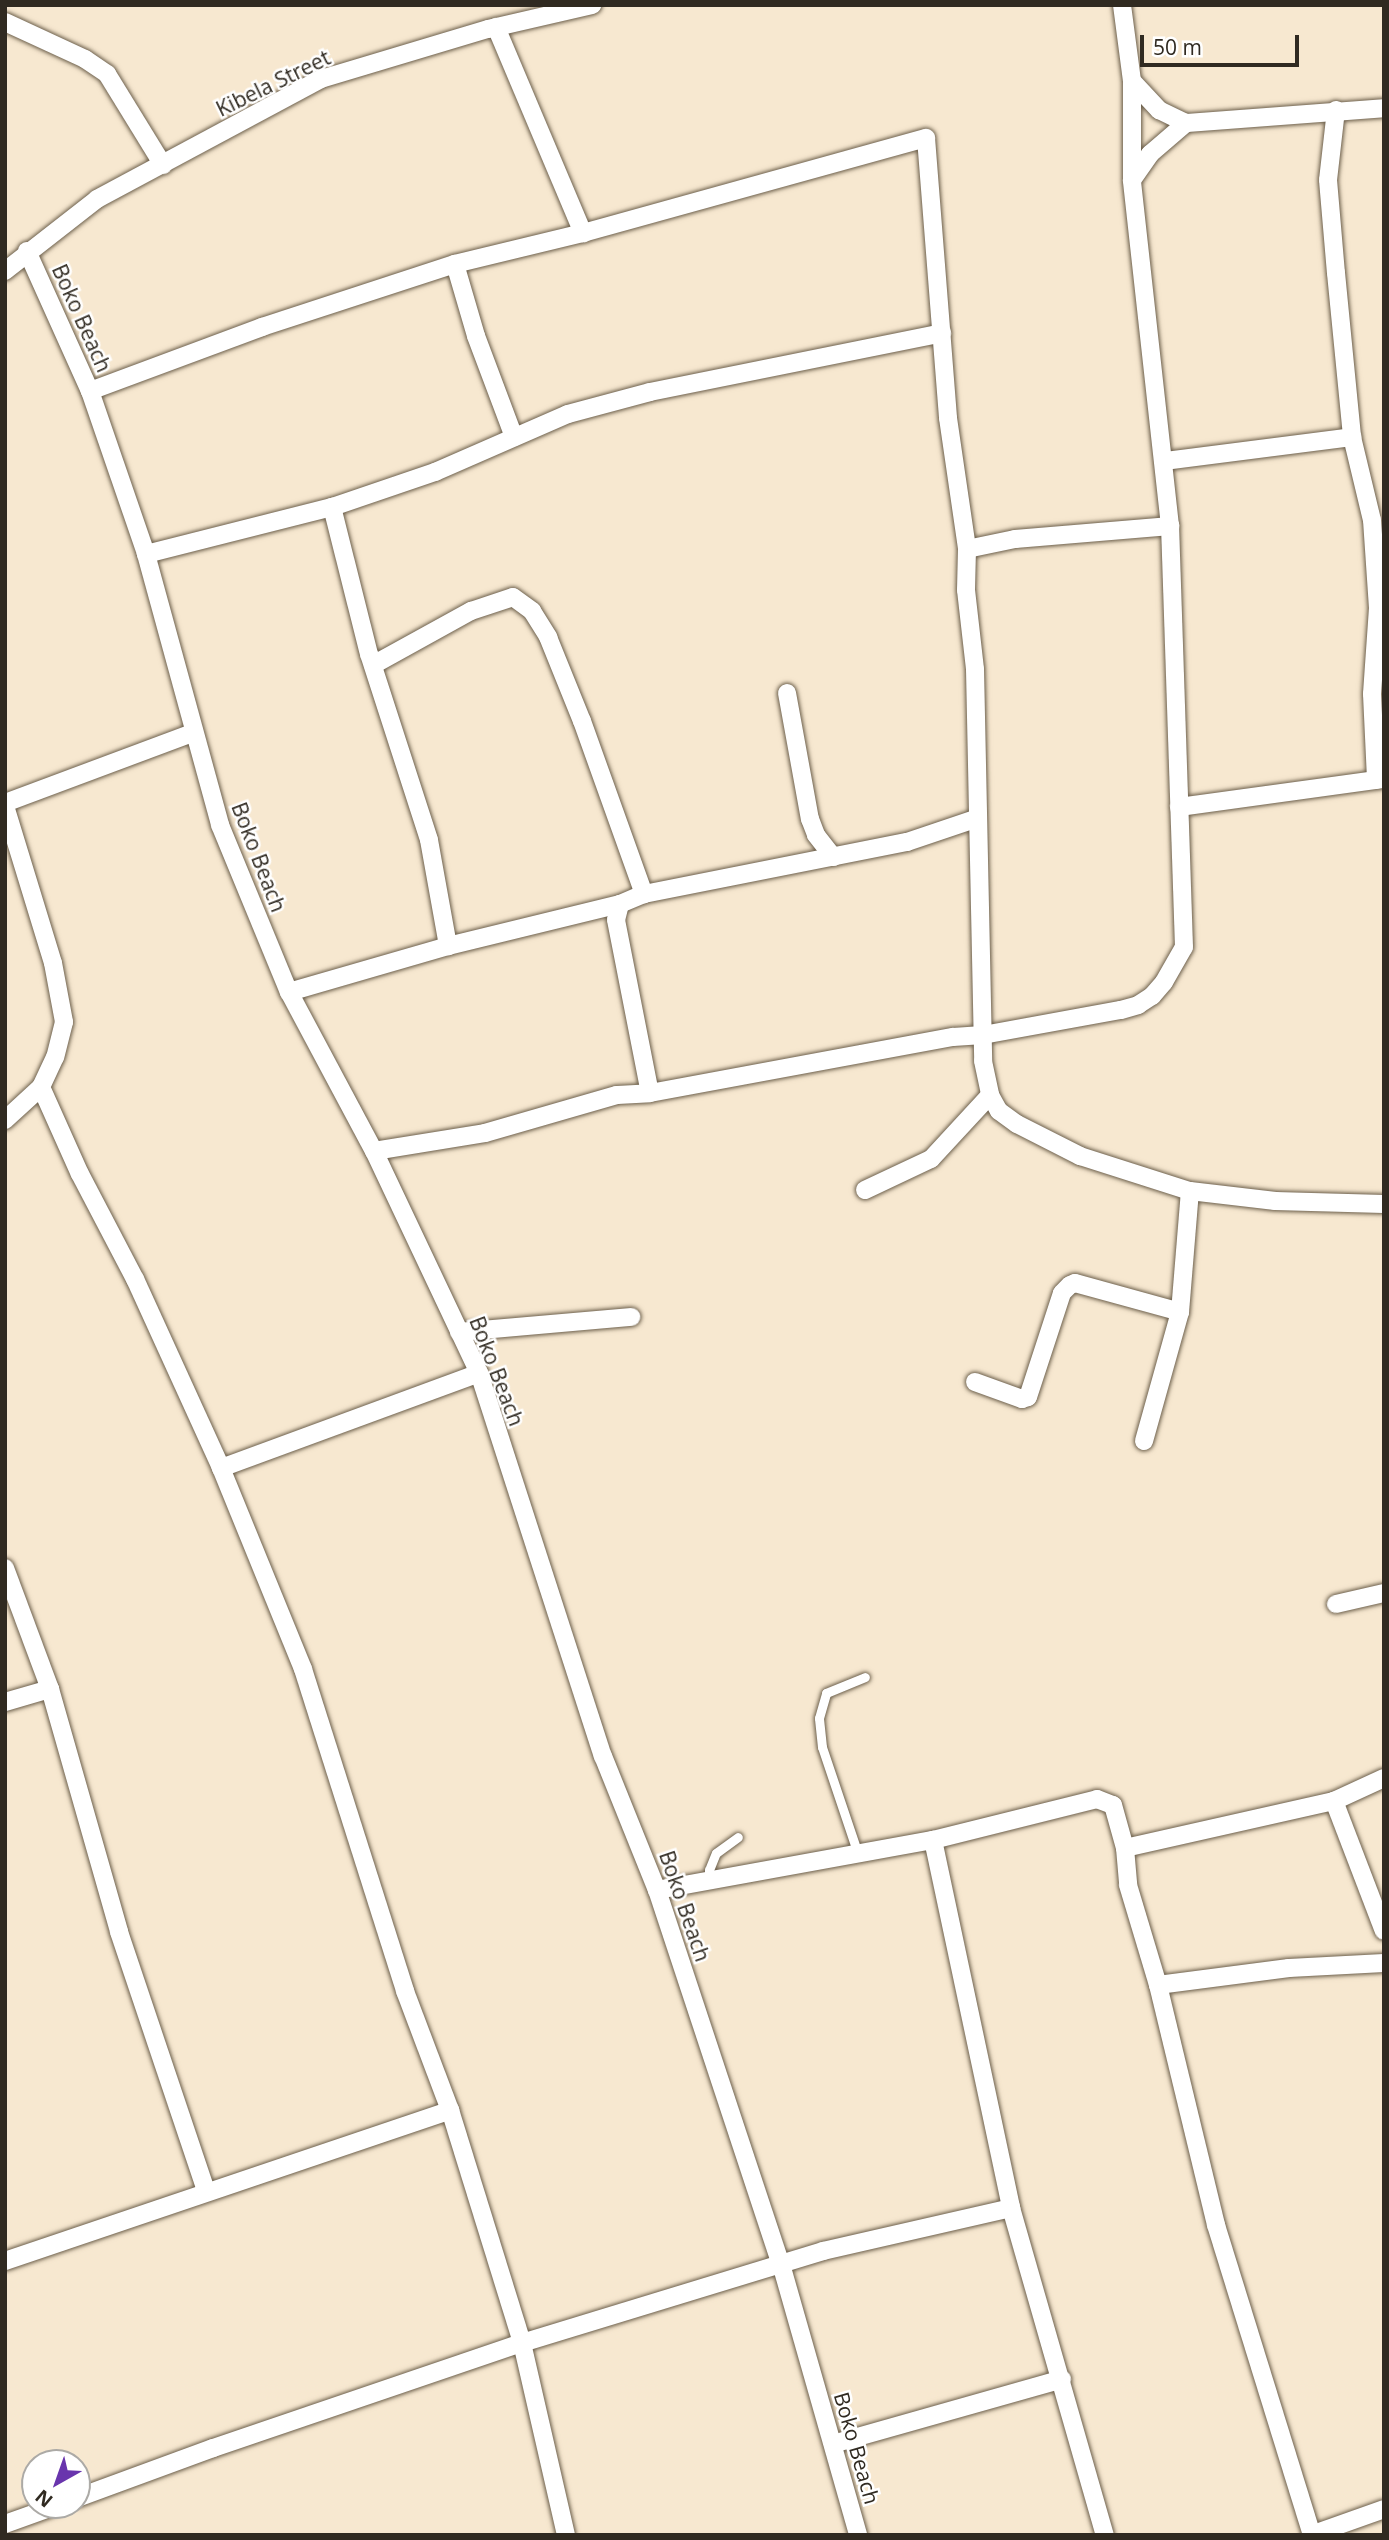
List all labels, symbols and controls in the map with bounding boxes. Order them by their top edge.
scale bar [1144,21,1303,65]
text: 50 m [1153,33,1202,61]
street label: Kibela Street [212,45,334,121]
street label: Boko Beach [47,260,117,376]
street label: Boko Beach [227,799,291,915]
street label: Boko Beach [465,1313,529,1429]
street label: Boko Beach [654,1847,716,1965]
street label: Boko Beach [829,2389,885,2507]
north arrow [21,2449,91,2519]
text: N [30,2484,58,2513]

